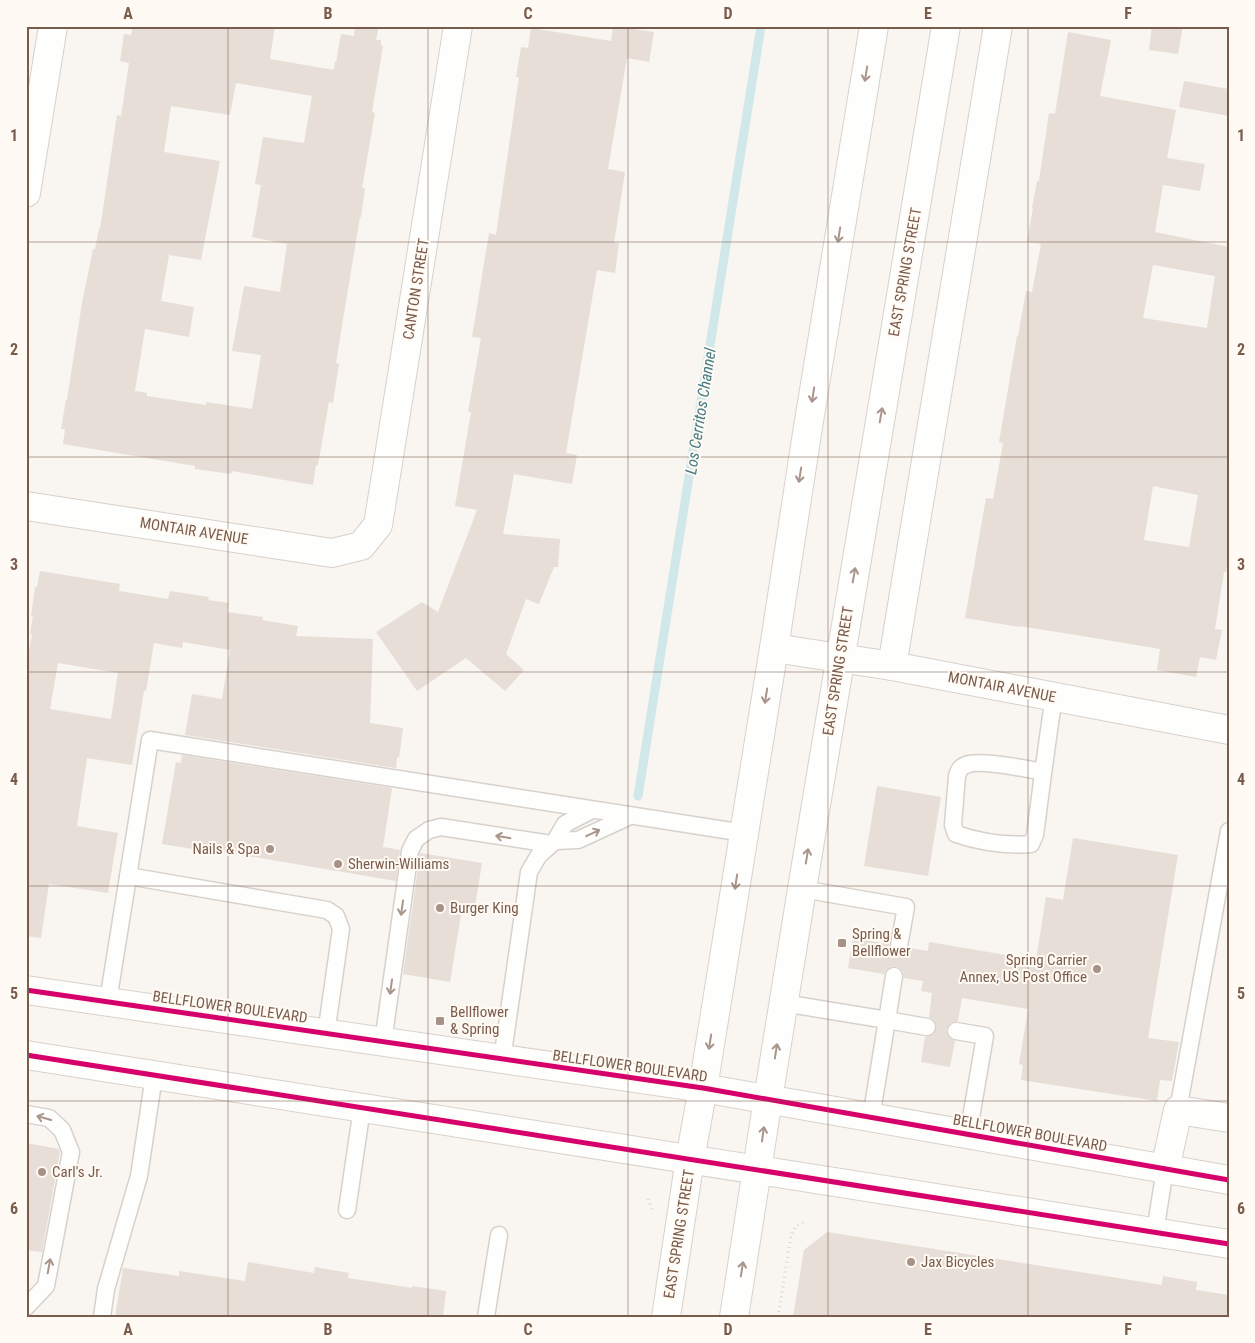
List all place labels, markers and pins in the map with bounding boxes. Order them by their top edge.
place label: Nails & Spa [192,840,260,858]
marker: Nails & Spa [264,843,276,855]
place label: Sherwin-Williams [348,855,450,873]
marker: Sherwin-Williams [332,858,344,870]
place label: Burger King [450,899,519,917]
marker: Burger King [434,902,446,914]
place label: Spring & Bellflower [852,925,911,960]
marker: Spring & Bellflower [836,937,848,949]
place label: Spring Carrier Annex, US Post Office [960,951,1087,986]
marker: Spring Carrier Annex, US Post Office [1091,963,1103,975]
place label: Bellflower & Spring [450,1003,509,1038]
marker: Bellflower & Spring [434,1015,446,1027]
place label: Carl's Jr. [52,1163,103,1181]
marker: Carl's Jr. [36,1166,48,1178]
place label: Jax Bicycles [921,1253,995,1271]
marker: Jax Bicycles [905,1256,917,1268]

